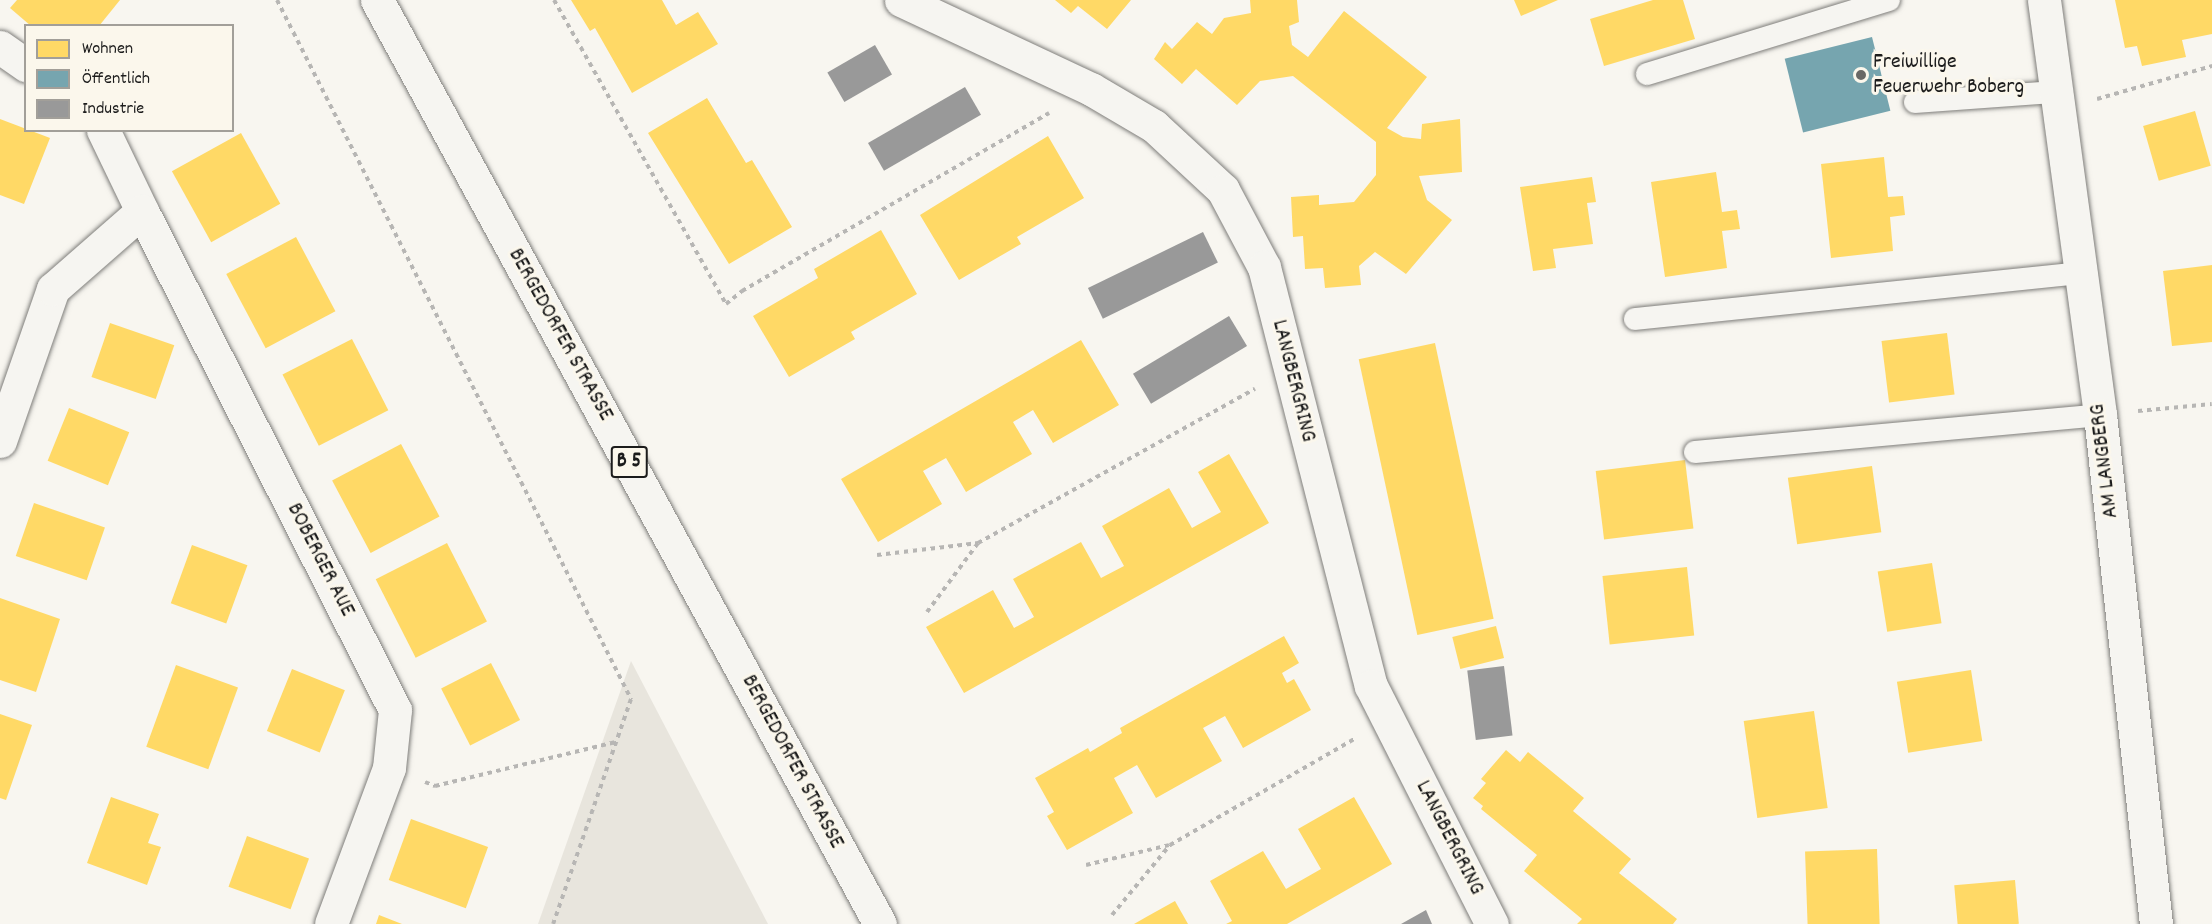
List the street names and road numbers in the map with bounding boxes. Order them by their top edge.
street label: BERGEDORFER STRASSE [502,244,618,426]
street label: LANGBERGRING [1265,317,1321,445]
street label: AM LANGBERG [2085,402,2125,520]
road number: B 5 [610,444,648,480]
street label: BOBERGER AUE [280,499,360,621]
street label: BERGEDORFER STRASSE [735,671,849,853]
street label: LANGBERGRING [1409,776,1489,900]

